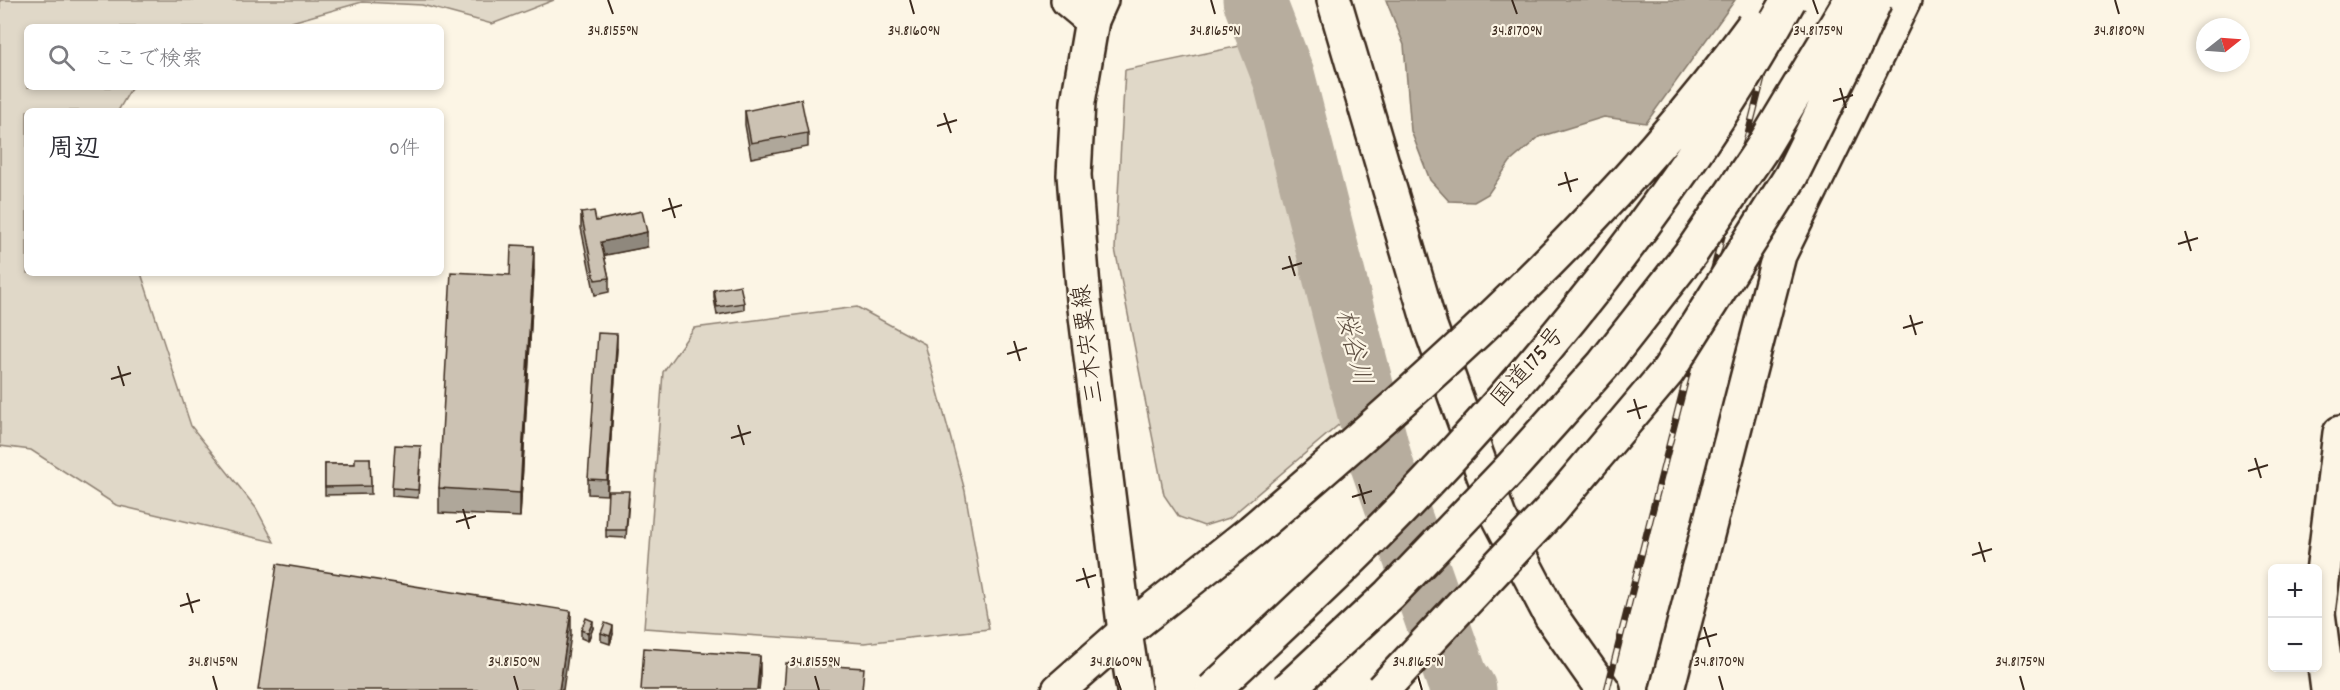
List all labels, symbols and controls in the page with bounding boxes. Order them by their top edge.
north arrow [2196,18,2250,72]
text: 34.8155°N [588,21,638,43]
text: 34.8160°N [888,21,940,43]
text: 34.8165°N [1189,21,1241,43]
text: 34.8170°N [1492,21,1542,43]
text: 34.8175°N [1793,21,1843,43]
text: 34.8180°N [2093,21,2145,43]
search box [24,24,444,90]
icon: search [45,41,78,74]
text: ここで検索 [93,45,203,76]
text: 周辺 [48,132,100,169]
text: 0件 [389,136,420,164]
street label: 三木宍粟線 [1066,282,1114,406]
water label: 桜谷川 [1325,306,1379,390]
street label: 国道175号 [1484,320,1574,416]
map controls [2268,564,2322,672]
button: + [2268,564,2322,618]
button: − [2268,618,2322,672]
text: 34.8145°N [188,652,238,674]
text: 34.8150°N [488,652,540,674]
text: 34.8155°N [790,652,840,674]
text: 34.8160°N [1090,652,1142,674]
text: 34.8165°N [1392,652,1444,674]
text: 34.8170°N [1694,652,1744,674]
text: 34.8175°N [1995,652,2045,674]

